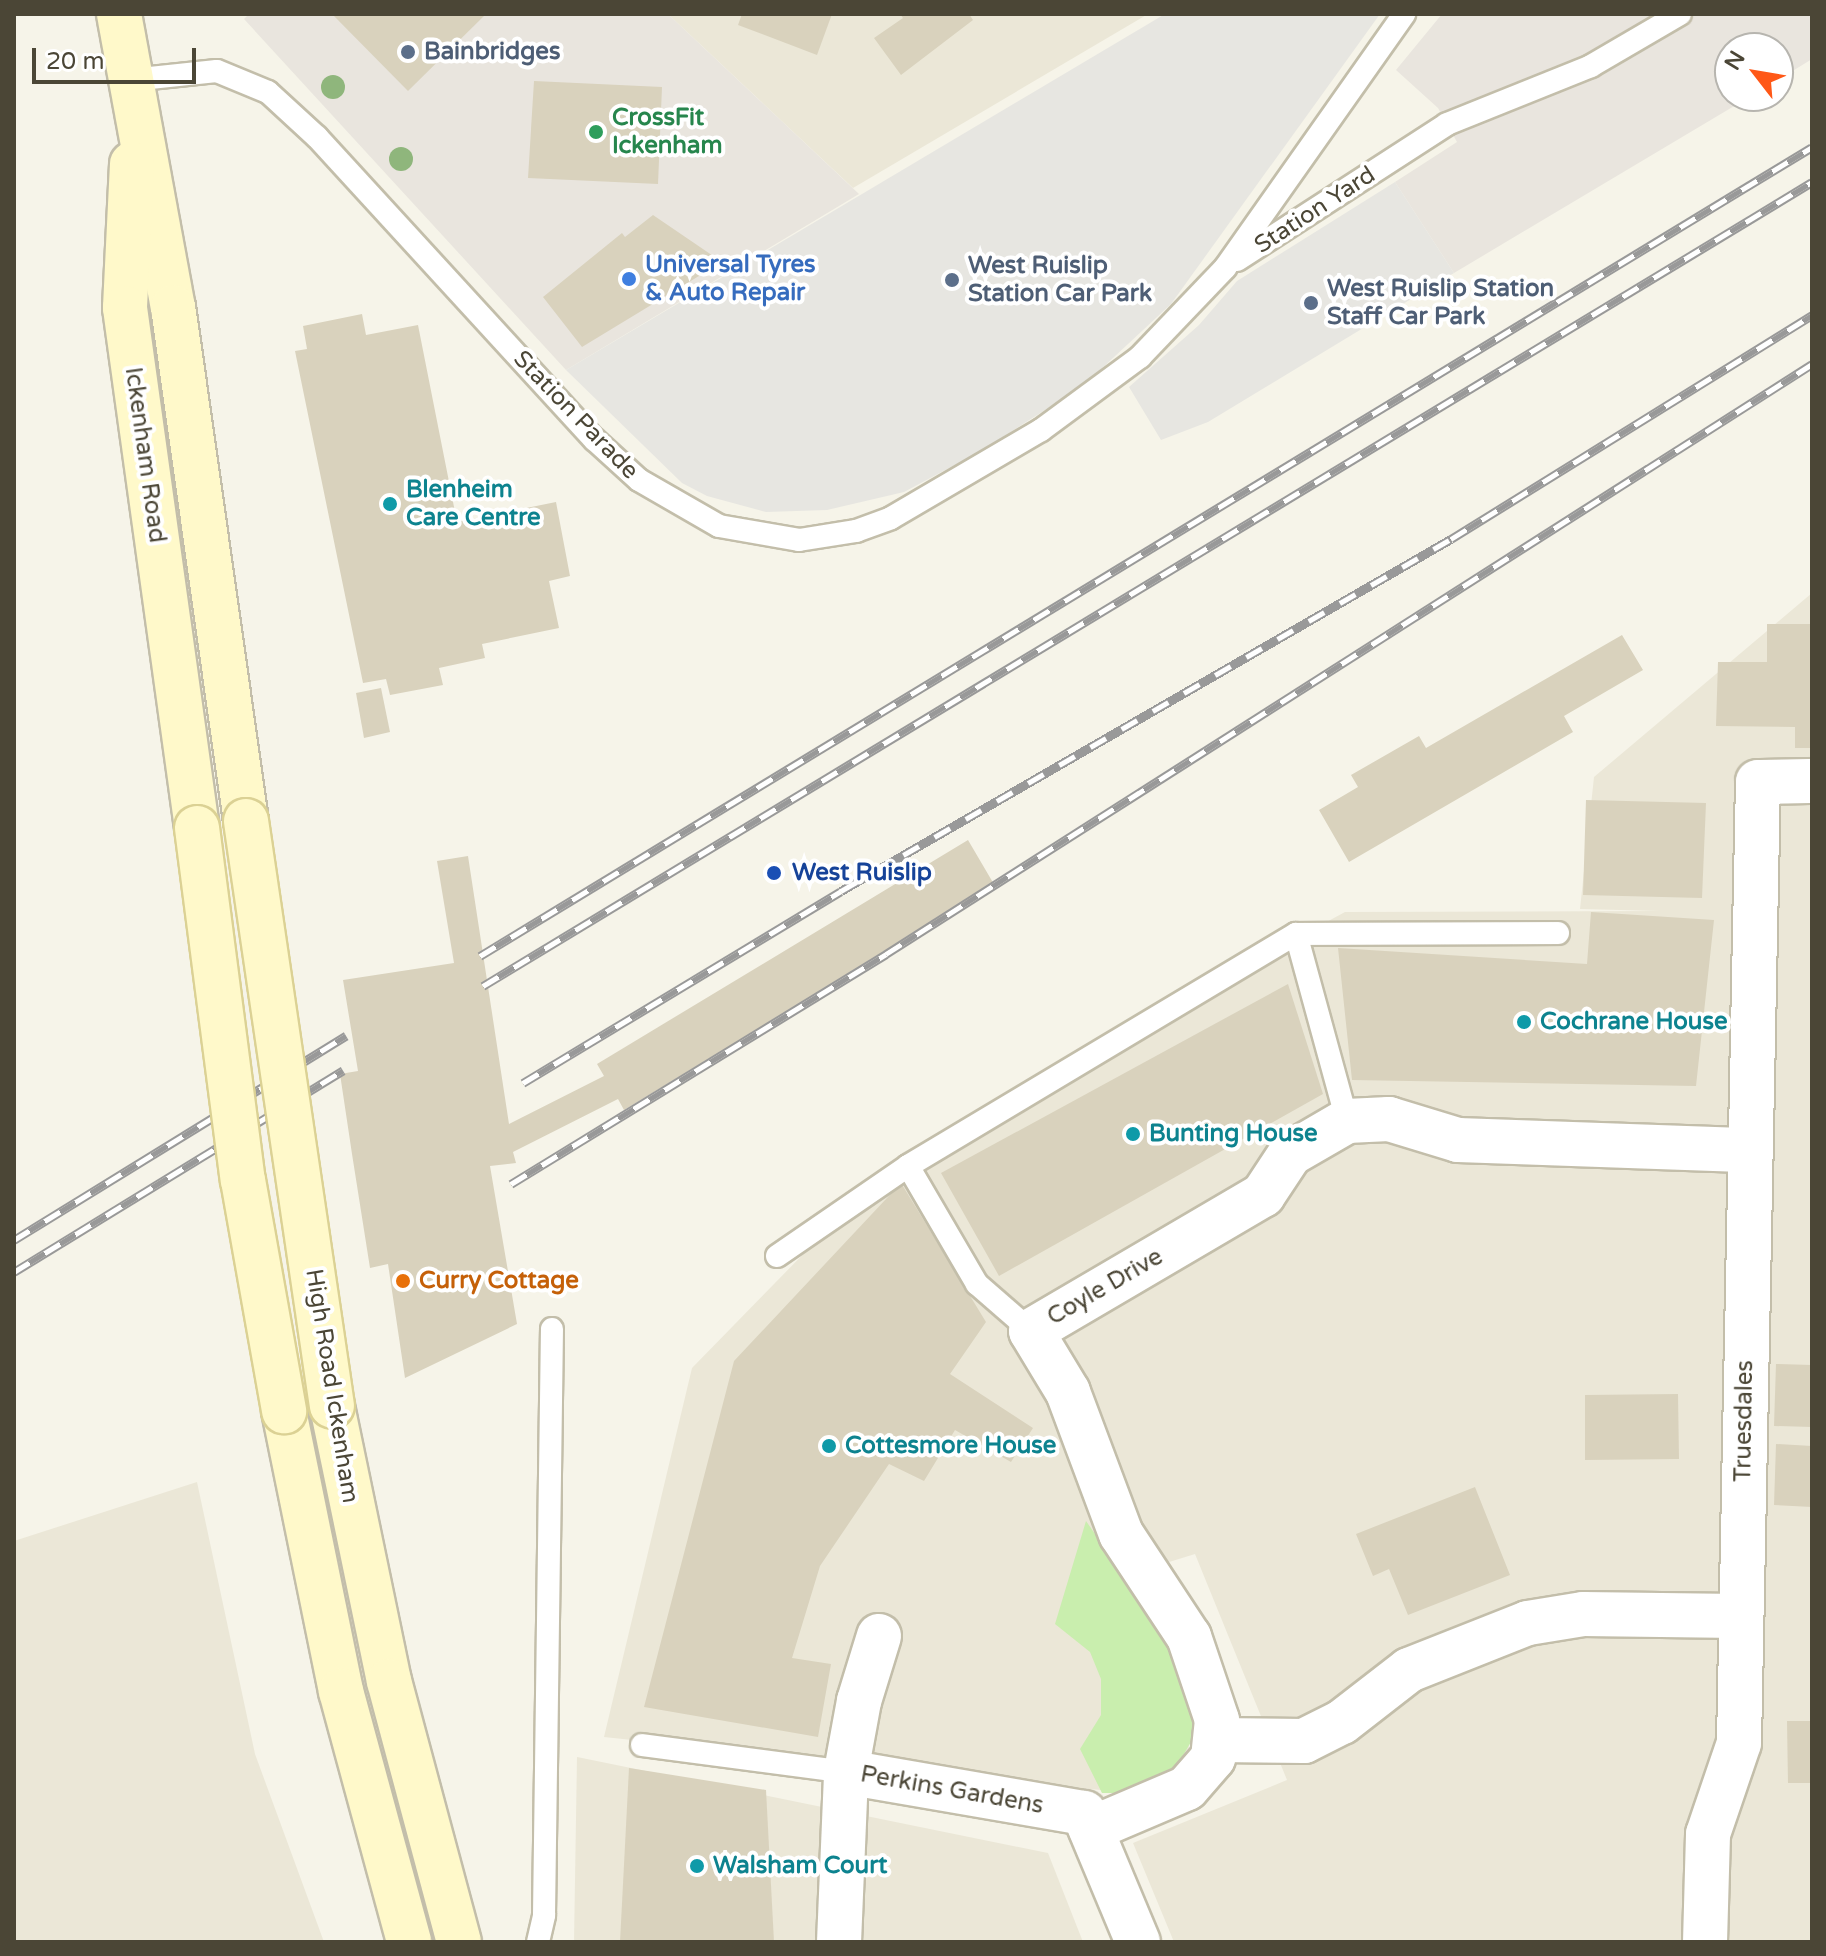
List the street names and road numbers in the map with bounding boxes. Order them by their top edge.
street label: Station Yard [1249,160,1381,260]
street label: Station Parade [507,345,645,485]
street label: Ickenham Road [118,365,172,545]
street label: Coyle Drive [1042,1242,1168,1332]
street label: High Road Ickenham [299,1267,365,1505]
street label: Truesdales [1729,1360,1759,1482]
street label: Perkins Gardens [858,1760,1046,1820]

